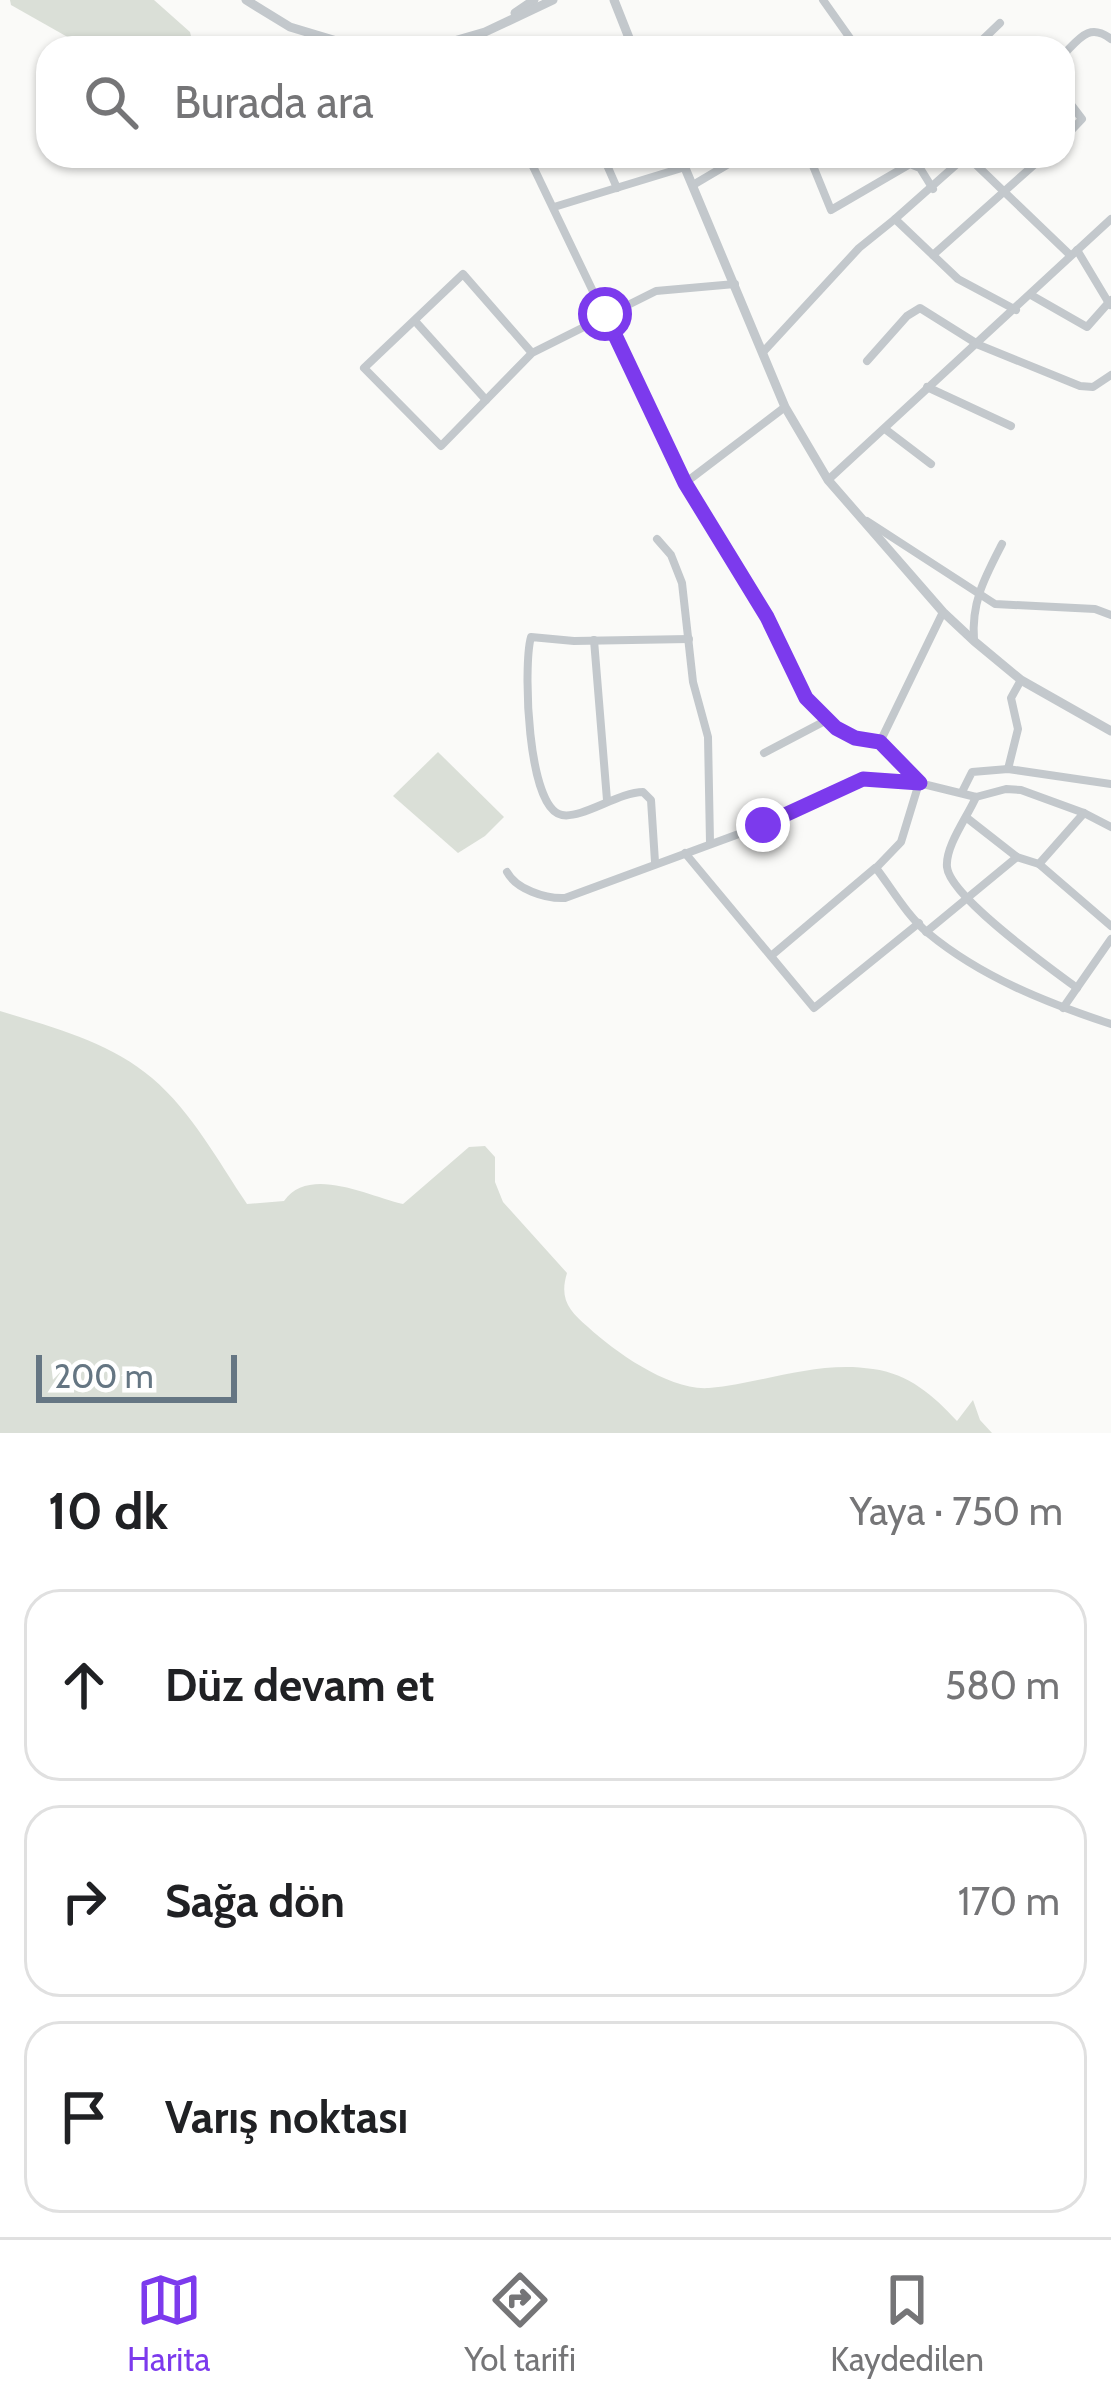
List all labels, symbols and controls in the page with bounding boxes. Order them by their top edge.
search box [36,36,1075,168]
icon: search [78,69,144,135]
text: Burada ara [174,75,374,129]
route start [578,287,632,341]
route end [736,798,790,852]
scale bar [36,1349,237,1402]
text: 200 m [54,1356,154,1396]
text: 10 dk [48,1480,168,1542]
text: Yaya · 750 m [850,1487,1063,1535]
icon: ahead [51,1652,117,1718]
text: Düz devam et [165,1658,434,1712]
text: 580 m [945,1661,1060,1709]
icon: right [51,1868,117,1934]
text: Sağa dön [165,1874,345,1928]
text: 170 m [958,1877,1060,1925]
icon: arrive [51,2084,117,2150]
text: Varış noktası [165,2090,408,2144]
tab: Harita [127,2267,210,2379]
tab: Yol tarifi [464,2267,576,2379]
tab: Kaydedilen [830,2267,984,2379]

